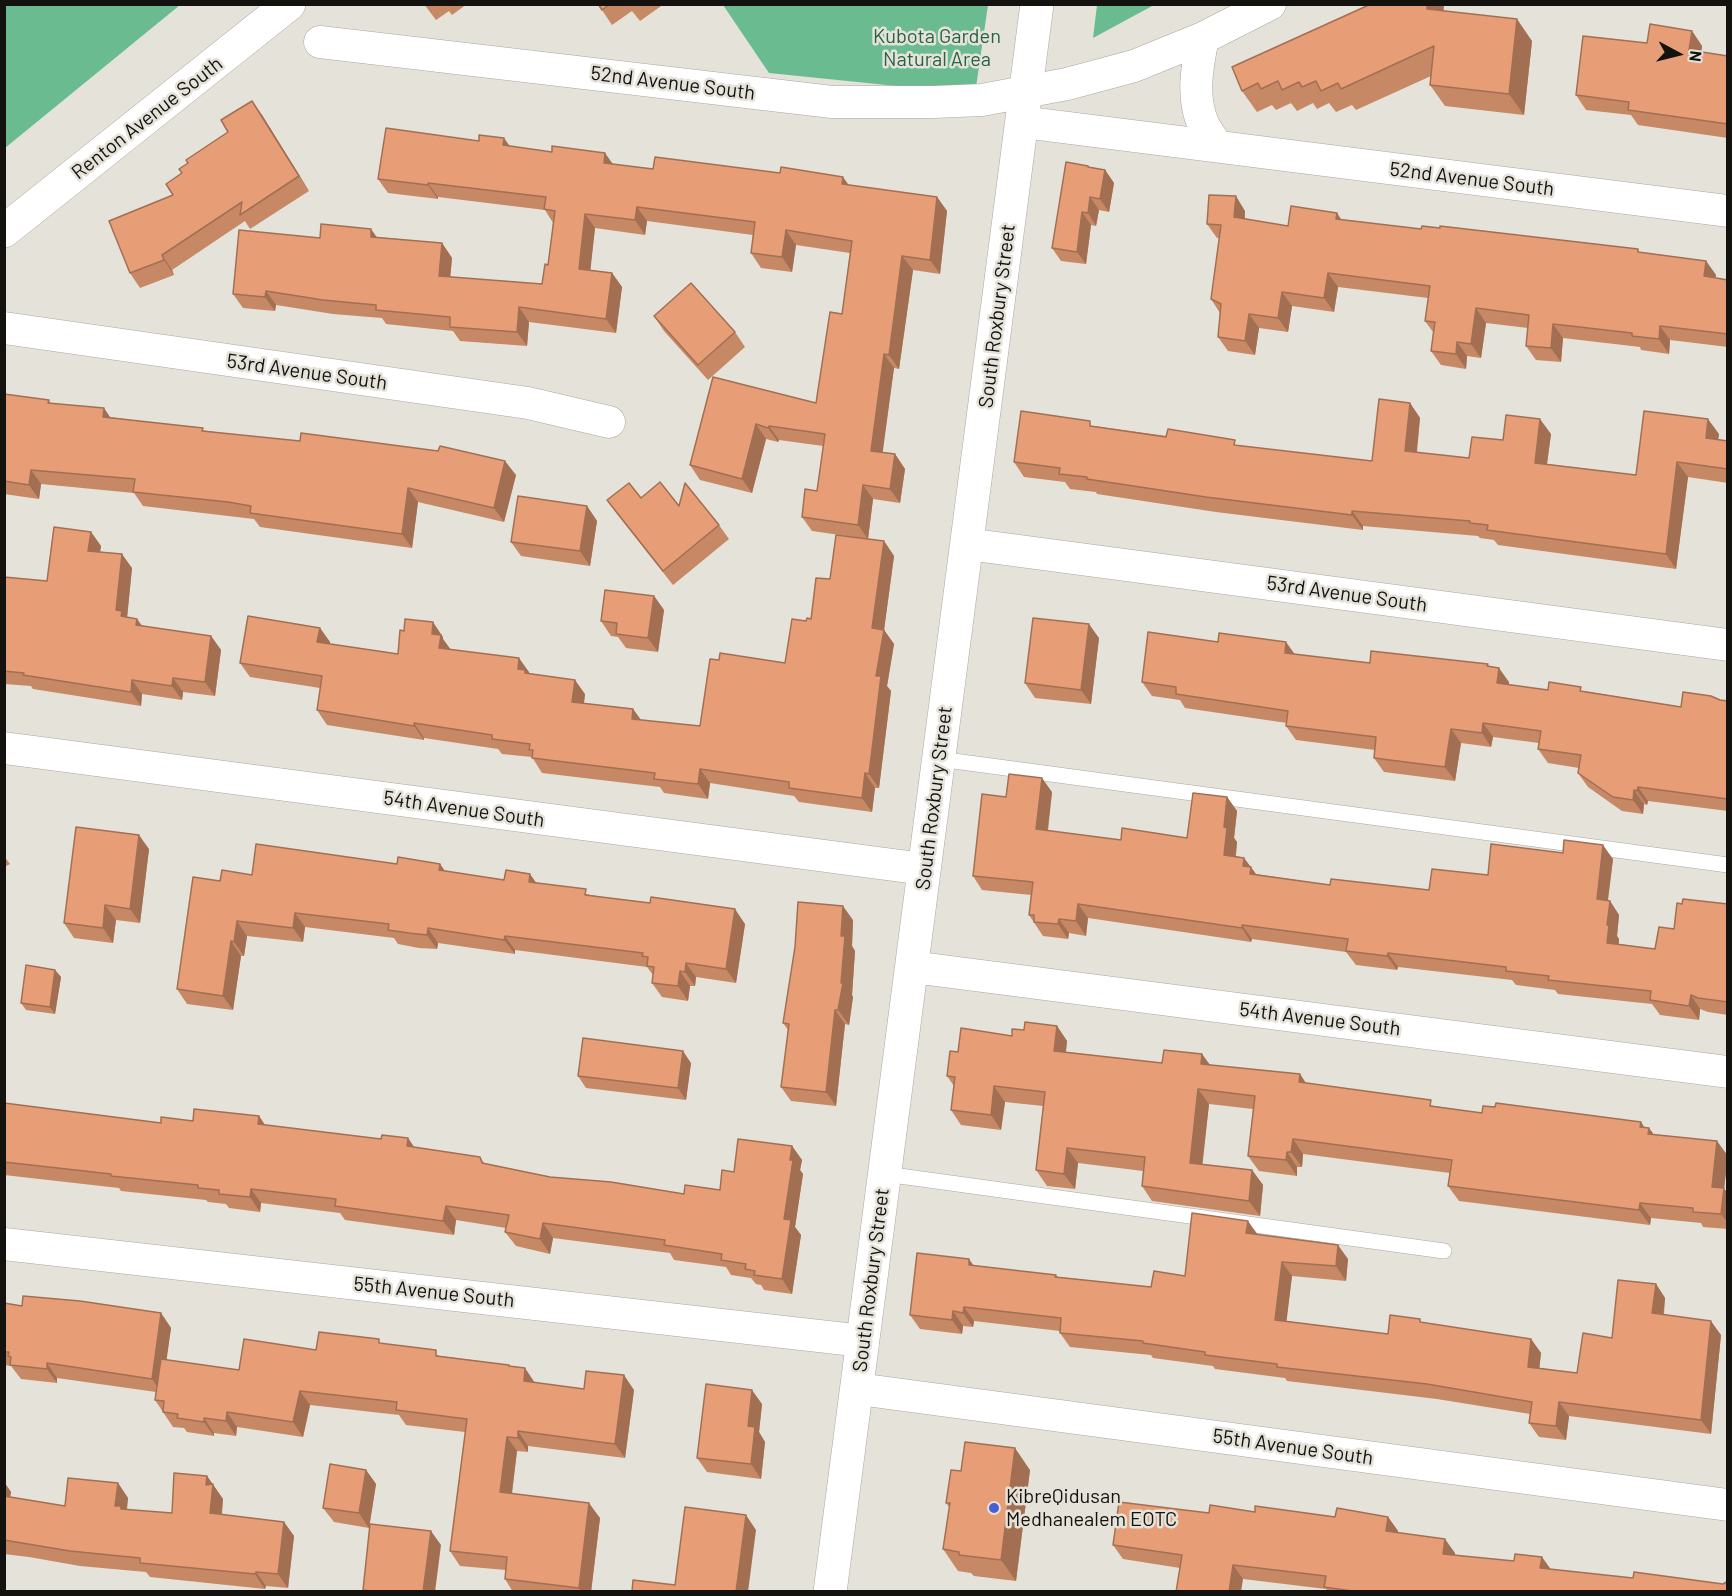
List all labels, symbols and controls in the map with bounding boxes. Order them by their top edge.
park label: Kubota Garden Natural Area [873,24,1001,71]
north arrow [1648,24,1708,84]
text: N [1686,50,1706,63]
street label: Renton Avenue South [67,52,227,184]
street label: 52nd Avenue South [589,61,757,105]
street label: 52nd Avenue South [1388,157,1556,201]
street label: South Roxbury Street [974,223,1020,409]
street label: 53rd Avenue South [225,349,389,395]
street label: 53rd Avenue South [1265,571,1429,617]
street label: South Roxbury Street [911,705,957,891]
street label: 54th Avenue South [382,786,546,832]
street label: 54th Avenue South [1238,997,1402,1041]
street label: South Roxbury Street [848,1187,894,1373]
street label: 55th Avenue South [352,1272,516,1312]
street label: 55th Avenue South [1211,1424,1375,1470]
place label: KibreQidusan Medhanealem EOTC [1006,1484,1177,1531]
marker: KibreQidusan Medhanealem EOTC [987,1501,1001,1515]

